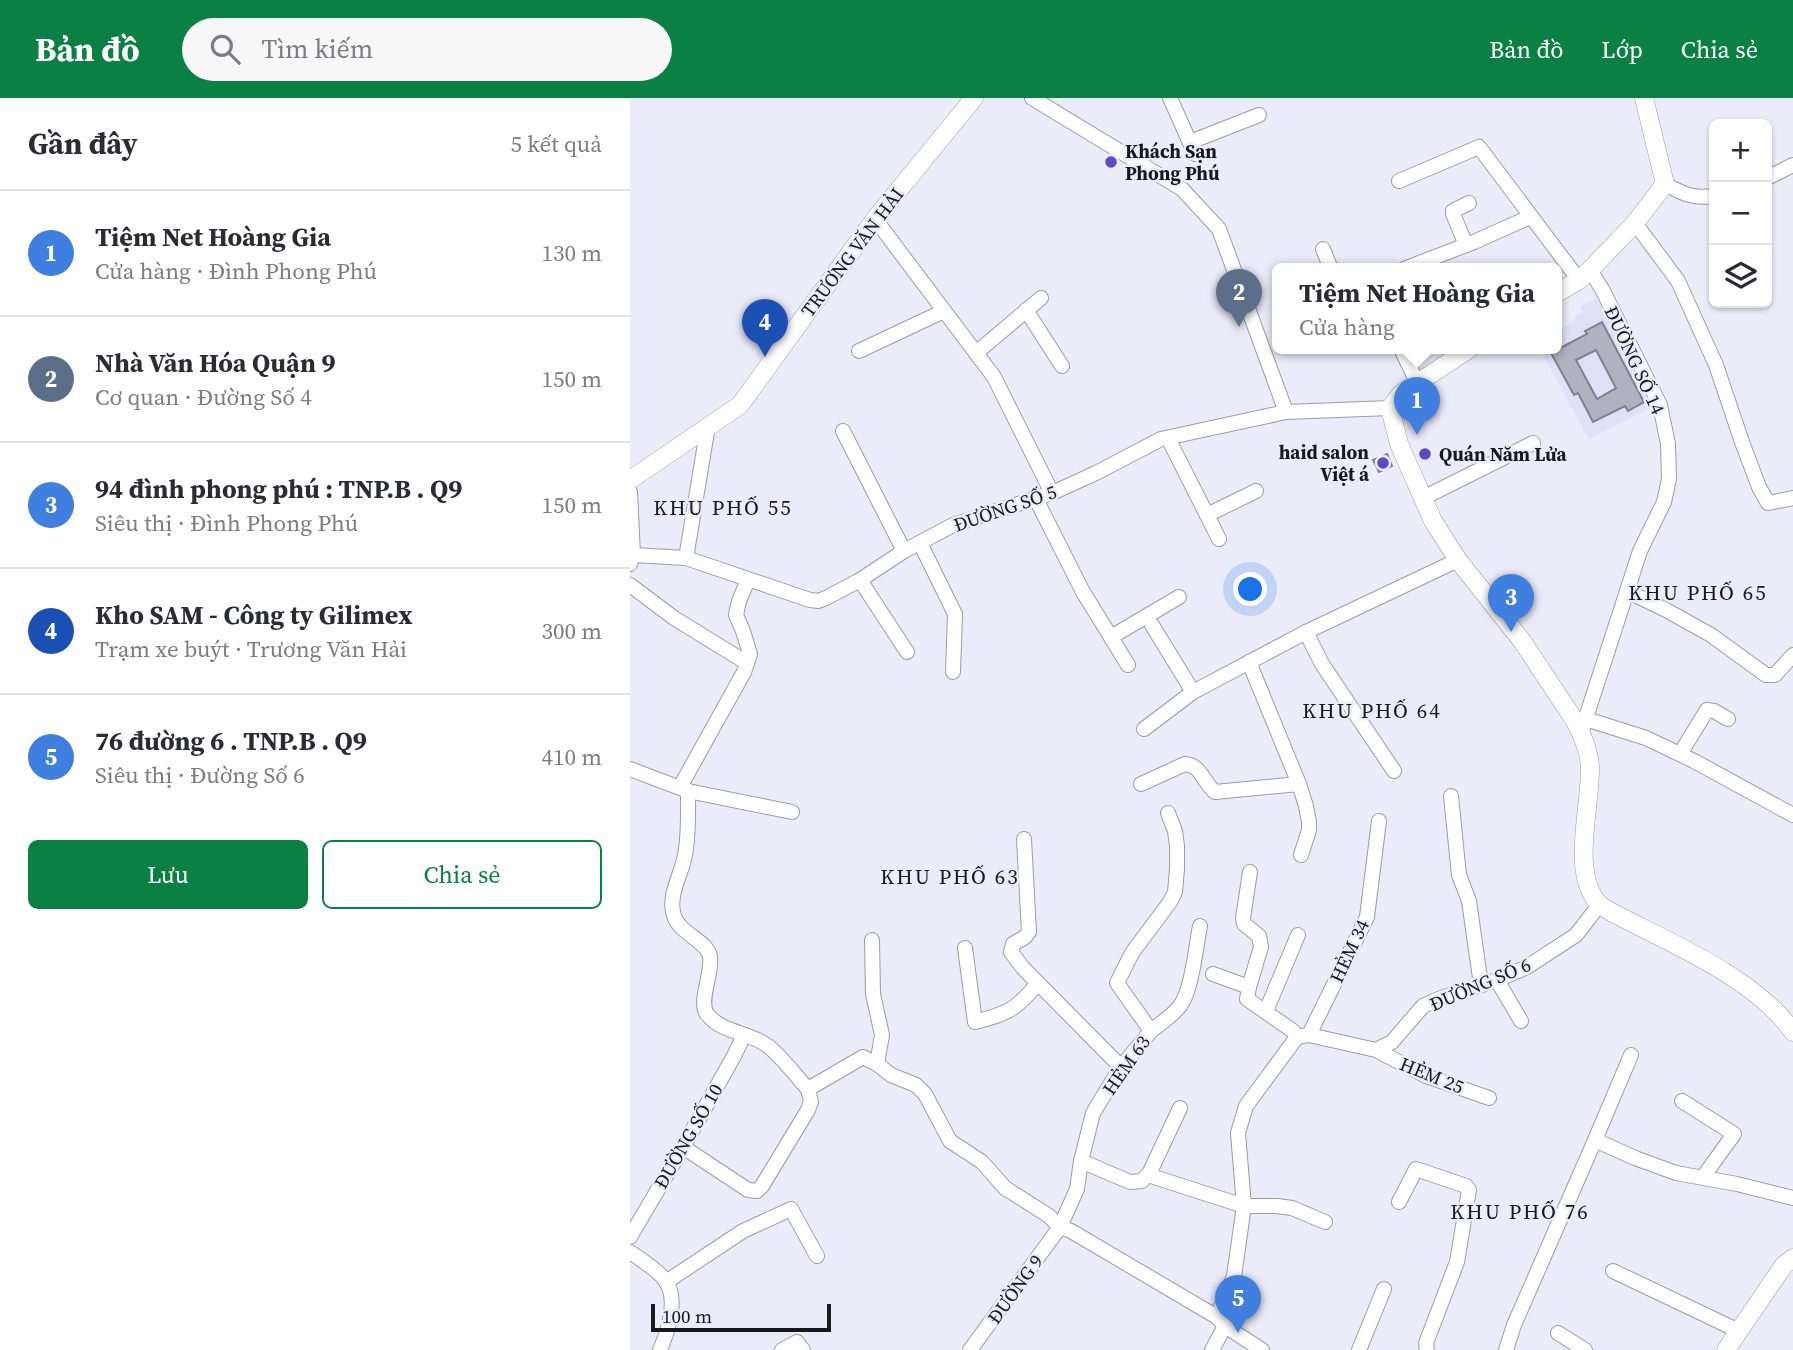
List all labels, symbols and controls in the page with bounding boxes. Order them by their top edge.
search box [182,18,672,81]
text: Bản đồ [35,27,140,72]
icon: search [206,30,244,68]
text: Tìm kiếm [262,31,373,67]
text: Bản đồ [1489,33,1563,66]
text: Lớp [1601,33,1643,66]
text: Chia sẻ [1681,33,1758,66]
map controls [1709,119,1772,308]
button: + [1709,119,1772,182]
text: Gần đây [28,123,138,164]
text: 5 kết quả [511,128,602,160]
place label: Khách Sạn Phong Phú [1125,138,1220,186]
marker: Khách Sạn Phong Phú [1103,154,1119,170]
street label: TRƯƠNG VĂN HẢI [795,182,909,322]
button: − [1709,182,1772,245]
text: Tiệm Net Hoàng Gia [95,219,331,255]
text: 1 [45,237,57,269]
text: 130 m [541,237,602,269]
button: layers [1709,245,1772,308]
text: Cửa hàng · Đình Phong Phú [95,255,377,287]
popup [1272,263,1562,354]
pin: 2 [1216,269,1262,327]
text: Tiệm Net Hoàng Gia [1299,275,1535,311]
pin: 4 [742,299,788,357]
street label: ĐƯỜNG SỐ 14 [1599,302,1672,419]
text: Cửa hàng [1299,311,1395,343]
text: Nhà Văn Hóa Quận 9 [95,345,336,381]
text: 2 [45,363,57,395]
text: 150 m [541,363,602,395]
pin: 1 [1394,377,1440,435]
text: Cơ quan · Đường Số 4 [95,381,312,413]
place label: haid salon Việt á [1279,439,1370,487]
place label: Quán Năm Lửa [1439,441,1567,467]
marker: Quán Năm Lửa [1417,446,1433,462]
marker: haid salon Việt á [1375,455,1391,471]
text: 94 đình phong phú : TNP.B . Q9 [95,471,462,507]
street label: ĐƯỜNG SỐ 5 [950,478,1060,538]
text: 3 [45,489,57,521]
text: 150 m [541,489,602,521]
district label: KHU PHỐ 55 [653,493,793,522]
text: Siêu thị · Đình Phong Phú [95,507,358,539]
your location [1233,572,1267,606]
pin: 3 [1488,574,1534,632]
district label: KHU PHỐ 65 [1628,578,1768,607]
text: Kho SAM - Công ty Gilimex [95,597,413,633]
text: 4 [45,615,57,647]
text: 300 m [541,615,602,647]
text: Trạm xe buýt · Trương Văn Hải [95,633,407,665]
district label: KHU PHỐ 64 [1302,696,1442,725]
text: 76 đường 6 . TNP.B . Q9 [95,723,367,759]
text: 5 [45,741,57,773]
text: 410 m [541,741,602,773]
text: Siêu thị · Đường Số 6 [95,759,305,791]
button: Lưu [28,840,308,909]
button: Chia sẻ [322,840,602,909]
district label: KHU PHỐ 63 [880,862,1020,891]
street label: HẺM 34 [1323,915,1375,987]
street label: ĐƯỜNG SỐ 6 [1425,951,1535,1017]
street label: HẺM 63 [1096,1030,1156,1100]
street label: HẺM 25 [1396,1050,1468,1100]
street label: ĐƯỜNG SỐ 10 [647,1079,729,1193]
district label: KHU PHỐ 76 [1450,1197,1590,1226]
street label: ĐƯỜNG 9 [981,1249,1049,1329]
pin: 5 [1215,1275,1261,1333]
scale bar [651,1301,831,1333]
text: 100 m [662,1303,712,1329]

